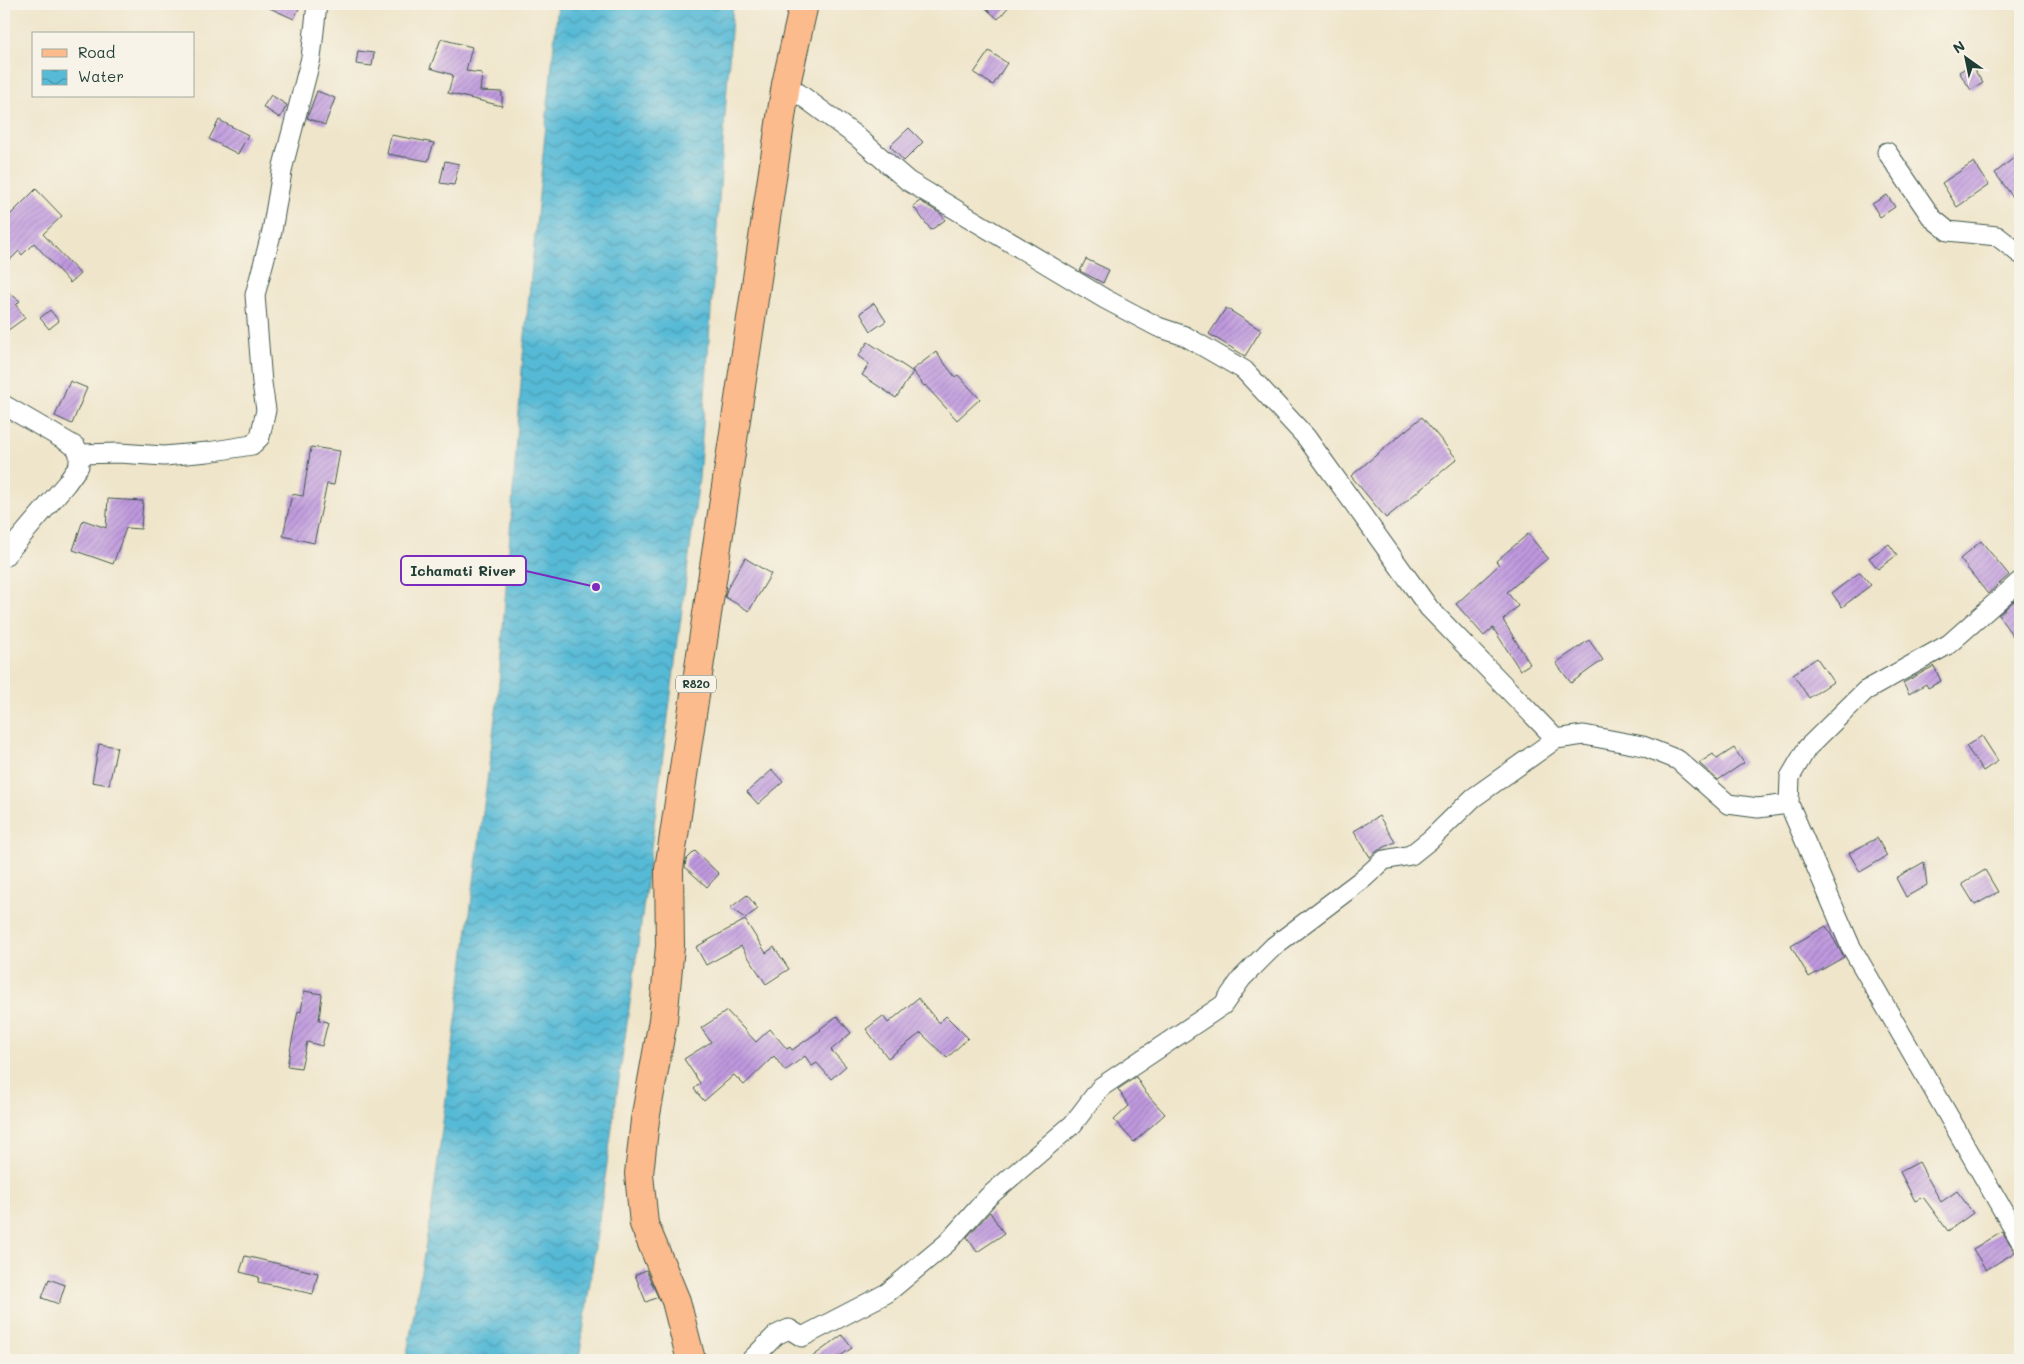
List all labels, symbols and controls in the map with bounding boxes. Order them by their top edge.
legend [32,32,195,98]
north arrow [1942,32,1992,82]
text: N [1949,36,1968,58]
text: Road [78,42,115,62]
text: Water [78,66,124,86]
callout: Ichamati River [401,556,526,585]
text: Ichamati River [410,561,516,580]
road number: R820 [676,676,716,692]

